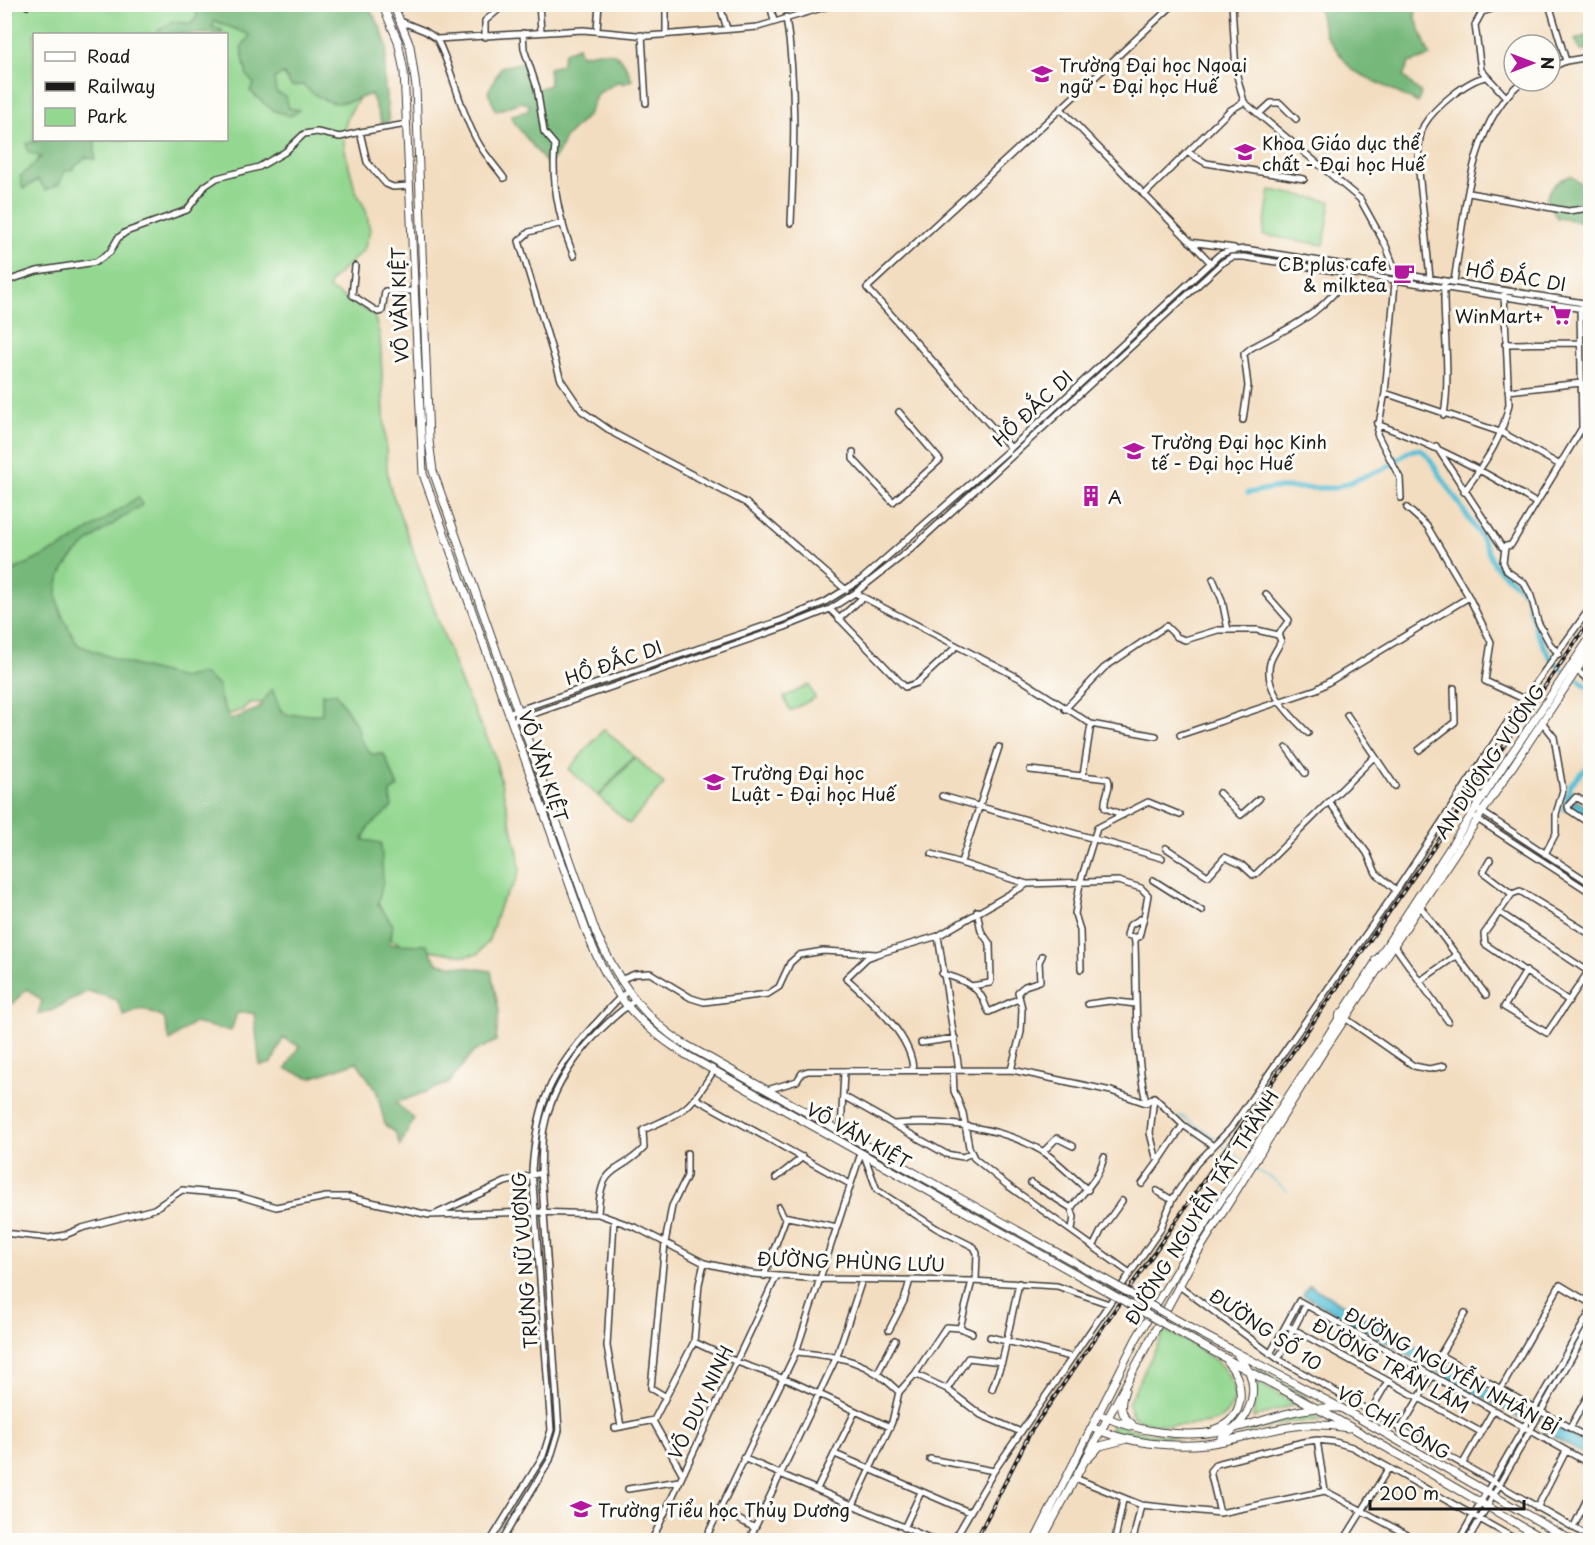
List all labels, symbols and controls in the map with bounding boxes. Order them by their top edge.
legend [33,33,228,141]
north arrow [1502,33,1562,93]
text: Road [87,42,131,69]
place label: Trường Đại học Ngoại ngữ - Đại học Huế [1059,51,1247,99]
text: N [1536,57,1560,69]
school or university icon: Trường Đại học Ngoại ngữ - Đại học Huế [1030,62,1054,86]
text: Railway [87,72,155,99]
text: Park [87,102,127,129]
place label: Khoa Giáo dục thể chất - Đại học Huế [1262,129,1426,177]
school or university icon: Khoa Giáo dục thể chất - Đại học Huế [1233,140,1257,164]
street label: VÕ VĂN KIỆT [383,246,415,364]
place label: CB plus cafe & milktea [1278,250,1388,298]
street label: HỒ ĐẮC DI [1464,254,1568,297]
cafe icon: CB plus cafe & milktea [1392,261,1416,285]
place label: WinMart+ [1455,302,1544,329]
supermarket icon: WinMart+ [1549,303,1573,327]
street label: HỒ ĐẮC DI [985,363,1078,452]
place label: Trường Đại học Kinh tế - Đại học Huế [1151,428,1327,476]
school or university icon: Trường Đại học Kinh tế - Đại học Huế [1122,439,1146,463]
place label: A [1108,483,1122,510]
building icon: A [1079,484,1103,508]
street label: HỒ ĐẮC DI [560,632,665,691]
street label: AN DƯƠNG VƯƠNG [1427,679,1551,843]
street label: VÕ VĂN KIỆT [512,707,576,826]
place label: Trường Đại học Luật - Đại học Huế [731,759,897,807]
school or university icon: Trường Đại học Luật - Đại học Huế [702,770,726,794]
street label: ĐƯỜNG NGUYỄN TẤT THÀNH [1116,1084,1285,1330]
street label: VÕ VĂN KIỆT [802,1095,917,1175]
street label: TRƯNG NỮ VƯƠNG [504,1170,544,1350]
street label: ĐƯỜNG PHÙNG LƯU [757,1244,945,1278]
street label: ĐƯỜNG SỐ 10 [1204,1281,1328,1377]
street label: ĐƯỜNG NGUYỄN NHÂN BỈ [1340,1299,1565,1440]
street label: ĐƯỜNG TRẦN LÃM [1308,1311,1474,1419]
street label: VÕ DUY NINH [661,1341,739,1463]
street label: VÕ CHÍ CÔNG [1332,1379,1456,1465]
scale bar [1370,1473,1524,1511]
text: 200 m [1379,1479,1439,1506]
place label: Trường Tiểu học Thủy Dương [598,1496,850,1523]
school or university icon: Trường Tiểu học Thủy Dương [569,1497,593,1521]

